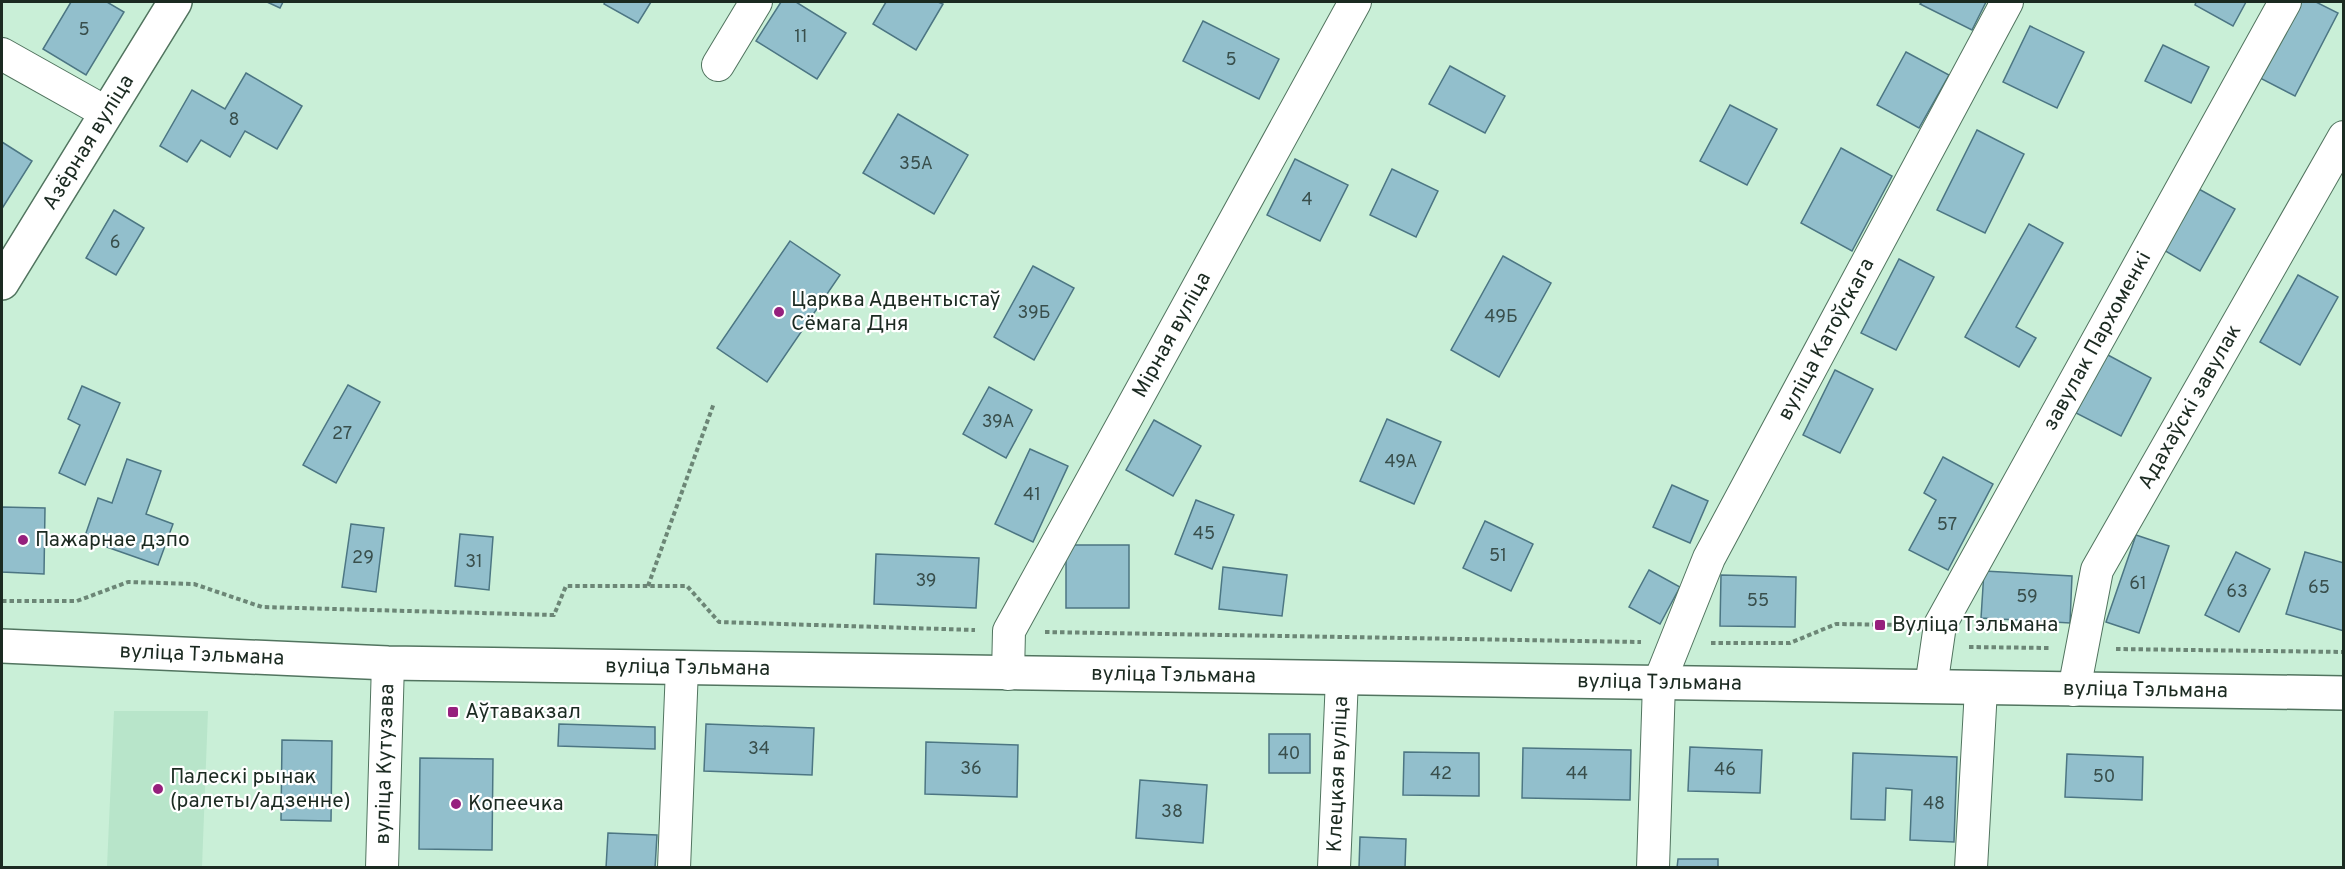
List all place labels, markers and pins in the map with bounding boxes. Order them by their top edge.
place label: Царква Адвентыстаў Сёмага Дня [791,287,1001,338]
marker: Царква Адвентыстаў Сёмага Дня [772,305,786,319]
place label: Пажарнае дэпо [35,527,190,554]
marker: Пажарнае дэпо [16,533,30,547]
place label: Вуліца Тэльмана [1892,612,2058,639]
marker: Вуліца Тэльмана [1873,618,1887,632]
place label: Аўтавакзал [465,699,581,726]
marker: Аўтавакзал [446,705,460,719]
place label: Палескі рынак (ралеты/адзенне) [170,764,351,815]
marker: Палескі рынак (ралеты/адзенне) [151,782,165,796]
place label: Копеечка [468,791,564,818]
marker: Копеечка [449,797,463,811]

